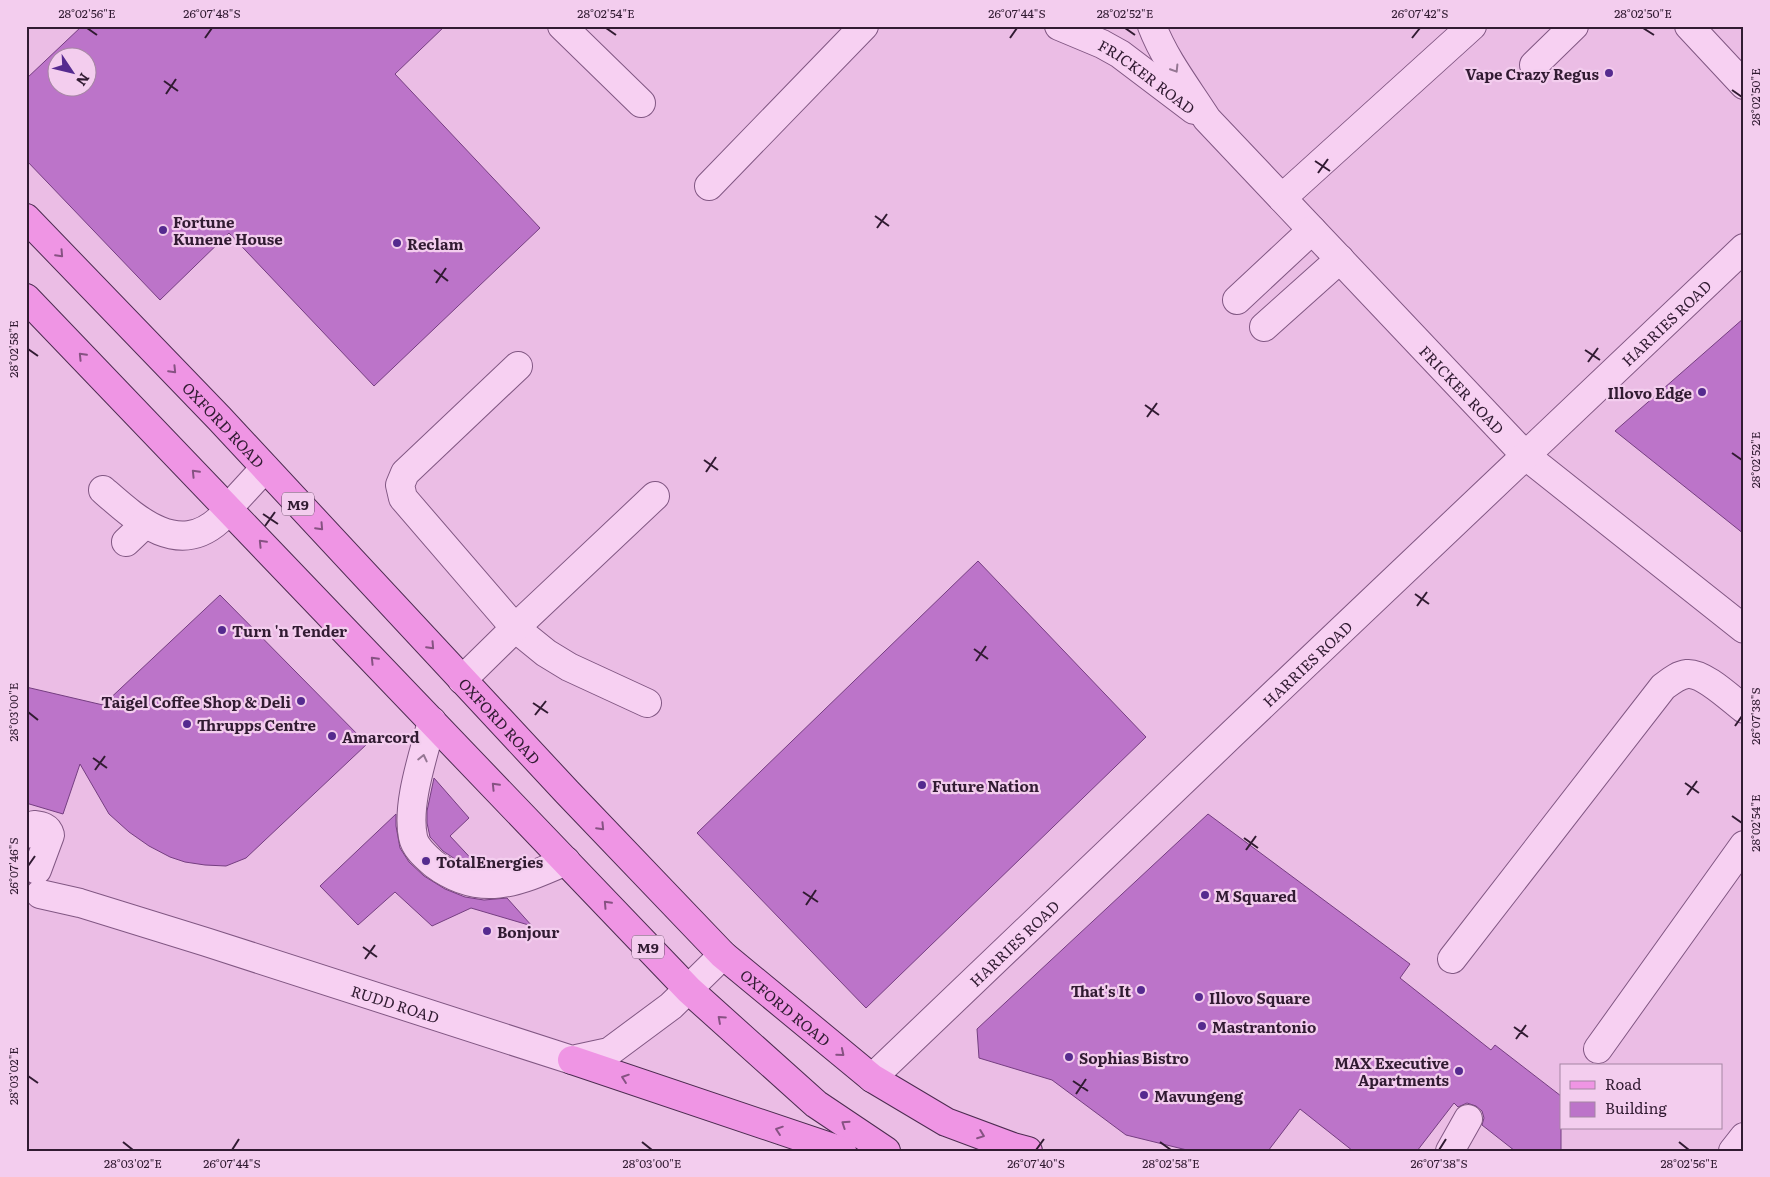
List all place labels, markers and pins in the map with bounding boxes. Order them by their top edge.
place label: Vape Crazy Regus [1465,62,1600,85]
marker: Vape Crazy Regus [1603,67,1615,79]
place label: Fortune Kunene House [173,210,283,250]
marker: Fortune Kunene House [157,224,169,236]
place label: Reclam [407,232,463,255]
marker: Reclam [391,237,403,249]
place label: Illovo Edge [1608,381,1693,404]
marker: Illovo Edge [1696,386,1708,398]
place label: Turn 'n Tender [232,619,347,642]
marker: Turn 'n Tender [216,624,228,636]
place label: Taigel Coffee Shop & Deli [101,690,292,713]
marker: Taigel Coffee Shop & Deli [295,695,307,707]
place label: Thrupps Centre [197,713,317,736]
marker: Thrupps Centre [181,718,193,730]
place label: Amarcord [342,725,420,748]
marker: Amarcord [326,730,338,742]
place label: Future Nation [932,774,1040,797]
marker: Future Nation [916,779,928,791]
place label: TotalEnergies [436,850,544,873]
marker: TotalEnergies [420,855,432,867]
place label: M Squared [1215,884,1297,907]
marker: M Squared [1199,889,1211,901]
place label: Bonjour [497,920,559,943]
marker: Bonjour [481,925,493,937]
place label: That's It [1071,979,1131,1002]
marker: That's It [1135,984,1147,996]
place label: Illovo Square [1209,986,1311,1009]
marker: Illovo Square [1193,991,1205,1003]
place label: Mastrantonio [1212,1015,1316,1038]
marker: Mastrantonio [1196,1020,1208,1032]
place label: Sophias Bistro [1079,1046,1189,1069]
marker: Sophias Bistro [1063,1051,1075,1063]
place label: MAX Executive Apartments [1334,1051,1450,1091]
marker: MAX Executive Apartments [1453,1065,1465,1077]
place label: Mavungeng [1154,1084,1244,1107]
marker: Mavungeng [1138,1089,1150,1101]

